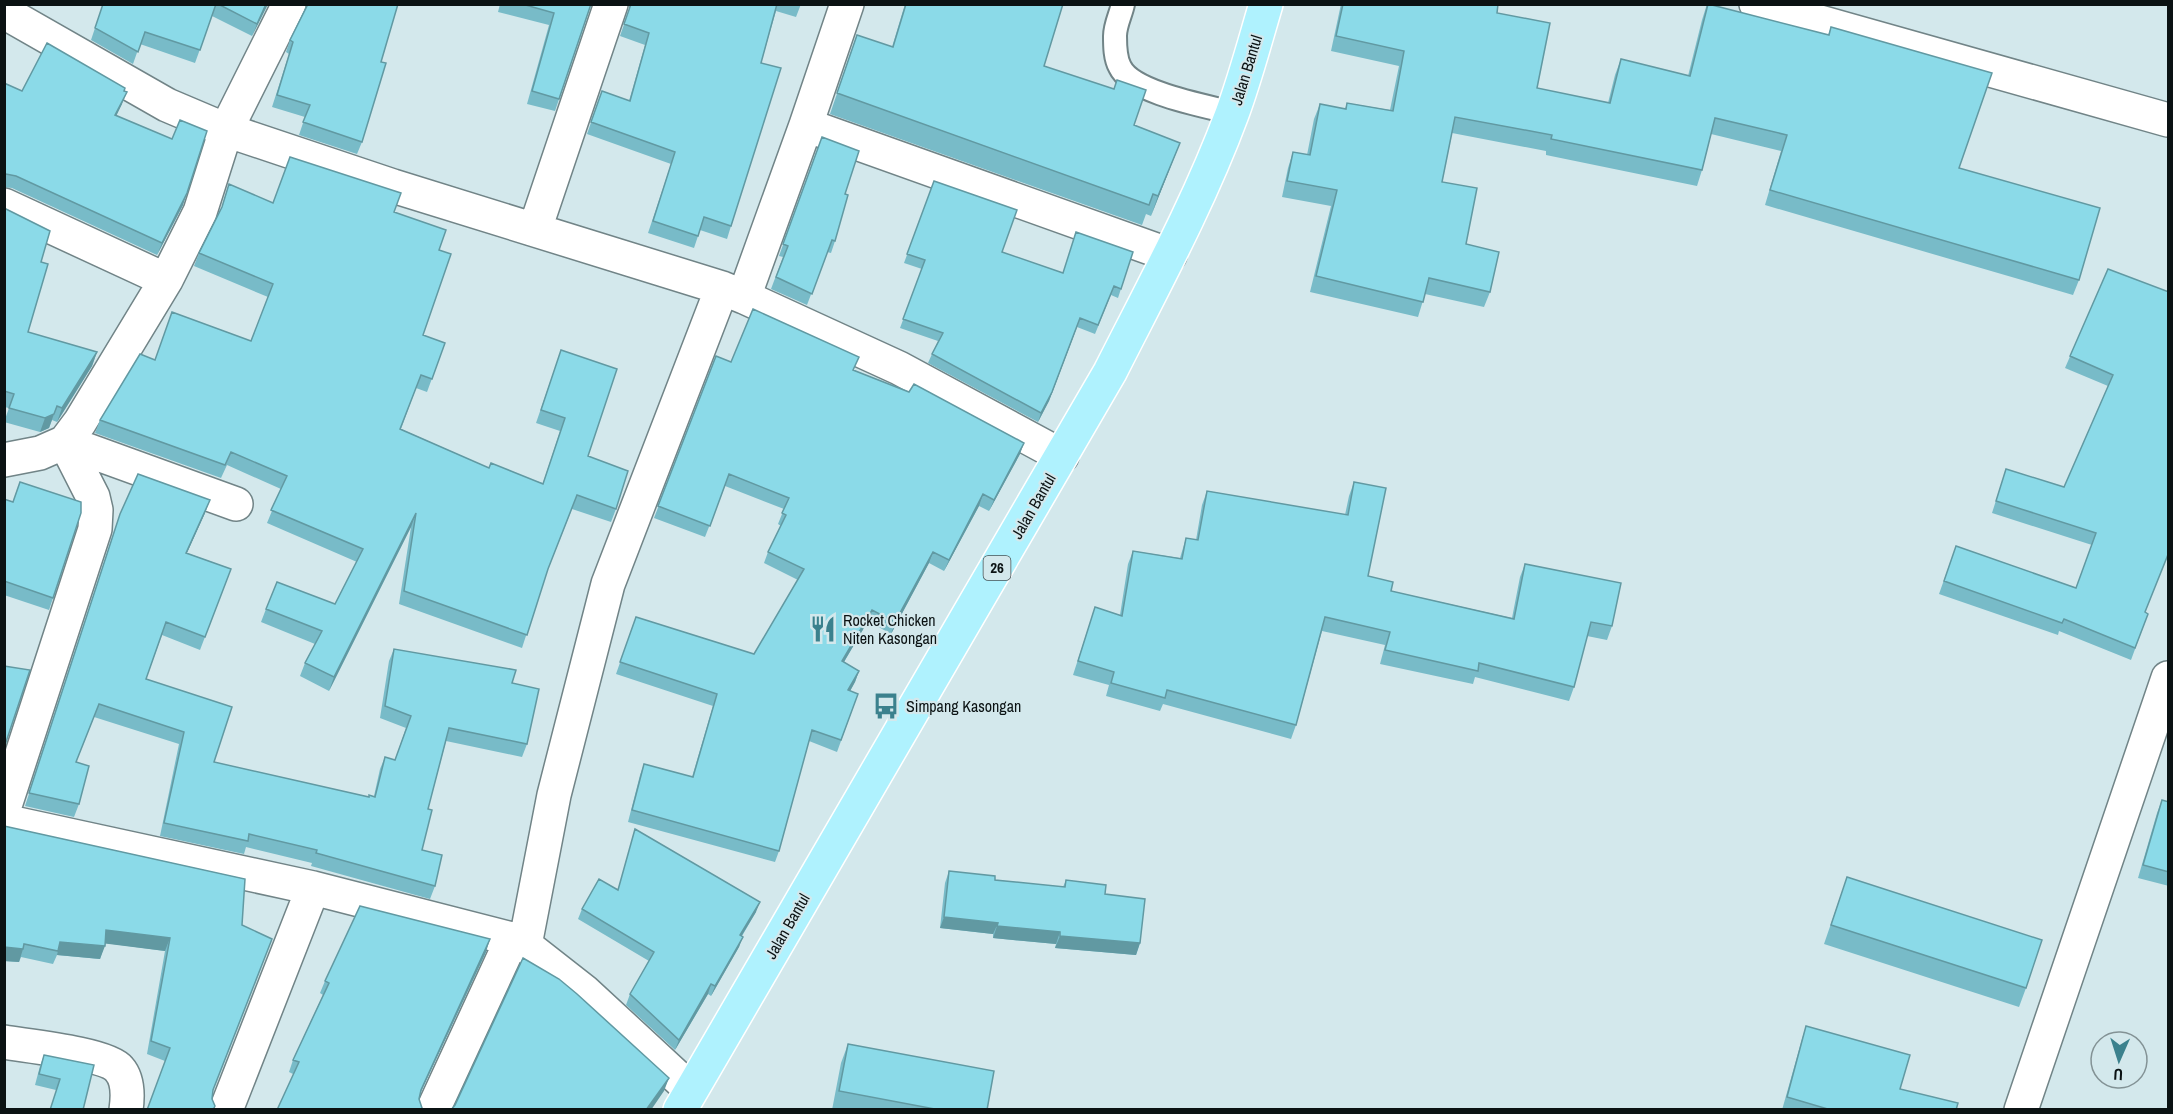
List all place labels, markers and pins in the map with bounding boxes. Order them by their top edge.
place label: Rocket Chicken Niten Kasongan [843,609,937,649]
restaurant icon: Rocket Chicken Niten Kasongan [808,614,838,644]
bus stop icon: Simpang Kasongan [871,691,901,721]
place label: Simpang Kasongan [906,695,1021,717]

